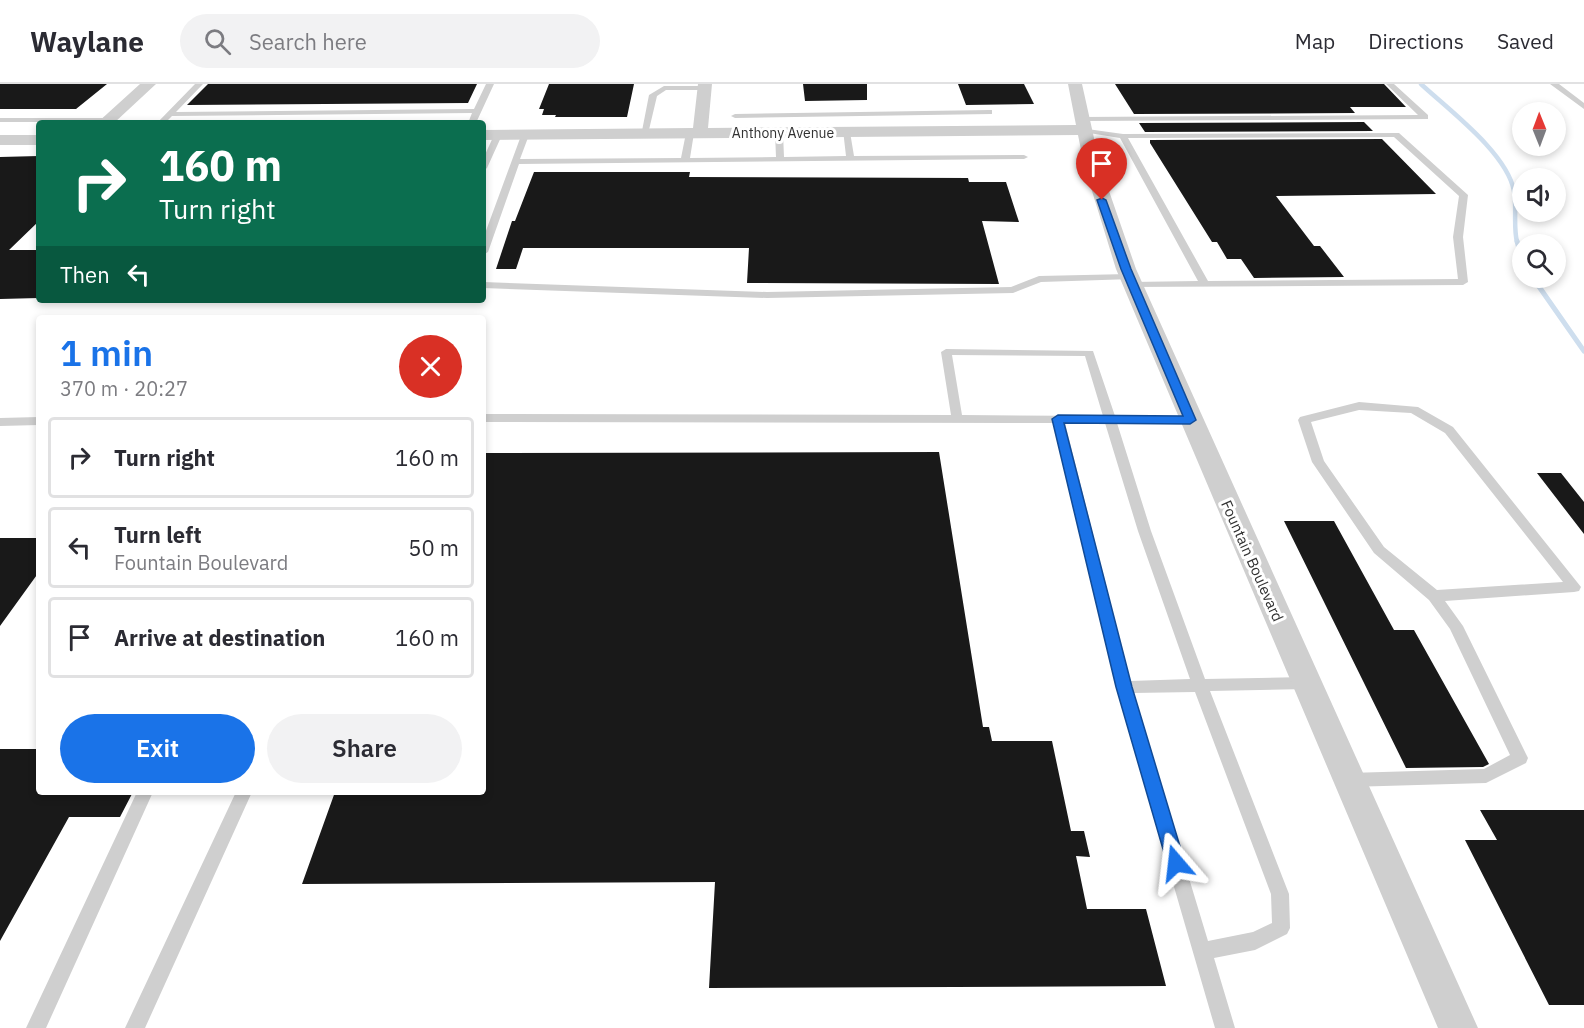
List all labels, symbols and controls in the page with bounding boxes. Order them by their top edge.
search box [180,14,600,68]
text: Waylane [30,23,144,60]
icon: search [201,25,234,58]
text: Search here [249,27,367,56]
text: Map [1295,27,1335,55]
text: Directions [1368,27,1464,55]
text: Saved [1497,27,1554,55]
north arrow [1512,102,1566,156]
map controls [1512,102,1566,288]
street label: Anthony Avenue [732,124,835,142]
text: 160 m [159,138,282,193]
pin [1076,138,1127,200]
icon: right [60,144,138,222]
icon: arrive [1085,147,1118,180]
button: sound [1512,168,1566,222]
text: Turn right [159,191,276,226]
button: search [1512,234,1566,288]
icon: left [122,258,155,291]
text: Then [60,260,110,289]
text: 1 min [60,329,153,376]
button: close [399,335,462,398]
text: 370 m · 20:27 [60,375,188,402]
icon: right [63,441,96,474]
text: Turn right [114,443,215,472]
text: 160 m [395,443,459,472]
street label: Fountain Boulevard [1217,497,1288,624]
text: Turn left [114,520,202,549]
icon: left [63,531,96,564]
text: 50 m [408,533,459,562]
text: Fountain Boulevard [114,549,288,576]
icon: arrive [63,621,96,654]
text: Arrive at destination [114,623,325,652]
text: 160 m [395,623,459,652]
button: Exit [60,714,255,783]
button: Share [267,714,462,783]
position arrow [1144,831,1208,895]

